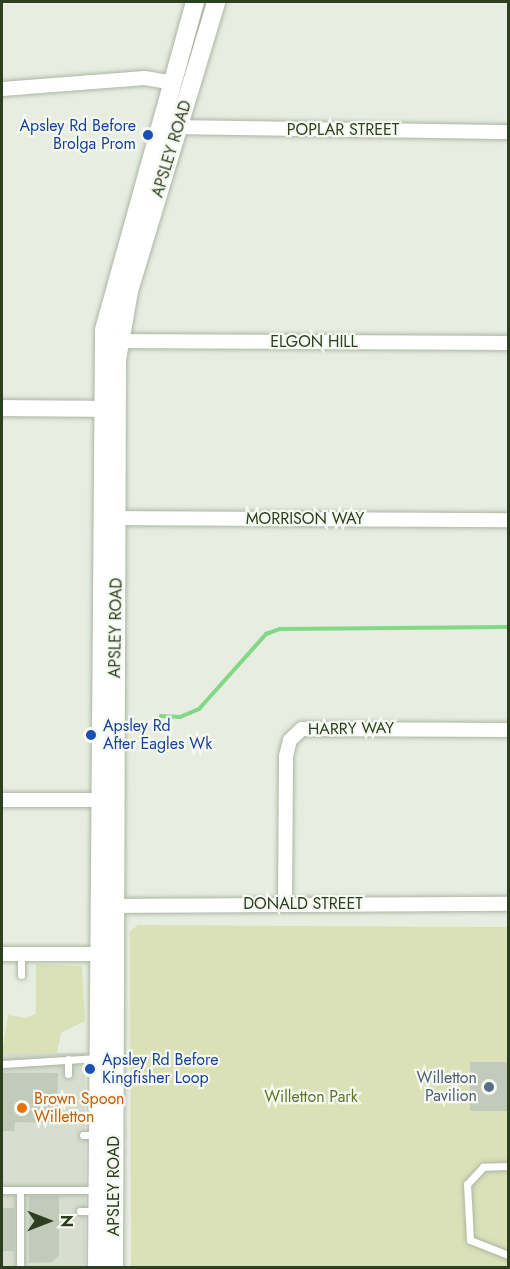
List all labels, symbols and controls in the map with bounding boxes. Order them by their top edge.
street label: APSLEY ROAD [148,98,196,200]
place label: Apsley Rd Before Brolga Prom [20,116,136,154]
street label: POPLAR STREET [287,120,399,140]
marker: Apsley Rd Before Brolga Prom [141,128,155,142]
street label: ELGON HILL [270,332,358,352]
street label: MORRISON WAY [246,509,364,529]
street label: APSLEY ROAD [106,578,126,678]
place label: Apsley Rd After Eagles Wk [103,716,212,754]
street label: HARRY WAY [308,719,394,739]
marker: Apsley Rd After Eagles Wk [84,728,98,742]
street label: DONALD STREET [243,894,363,914]
place label: Apsley Rd Before Kingfisher Loop [102,1050,218,1088]
marker: Apsley Rd Before Kingfisher Loop [83,1062,97,1076]
place label: Willetton Pavilion [417,1068,477,1106]
marker: Willetton Pavilion [482,1080,496,1094]
park label: Willetton Park [264,1087,358,1107]
place label: Brown Spoon Willetton [34,1089,125,1127]
marker: Brown Spoon Willetton [15,1101,29,1115]
street label: APSLEY ROAD [104,1136,124,1236]
north arrow [18,1191,78,1251]
text: N [55,1215,78,1227]

